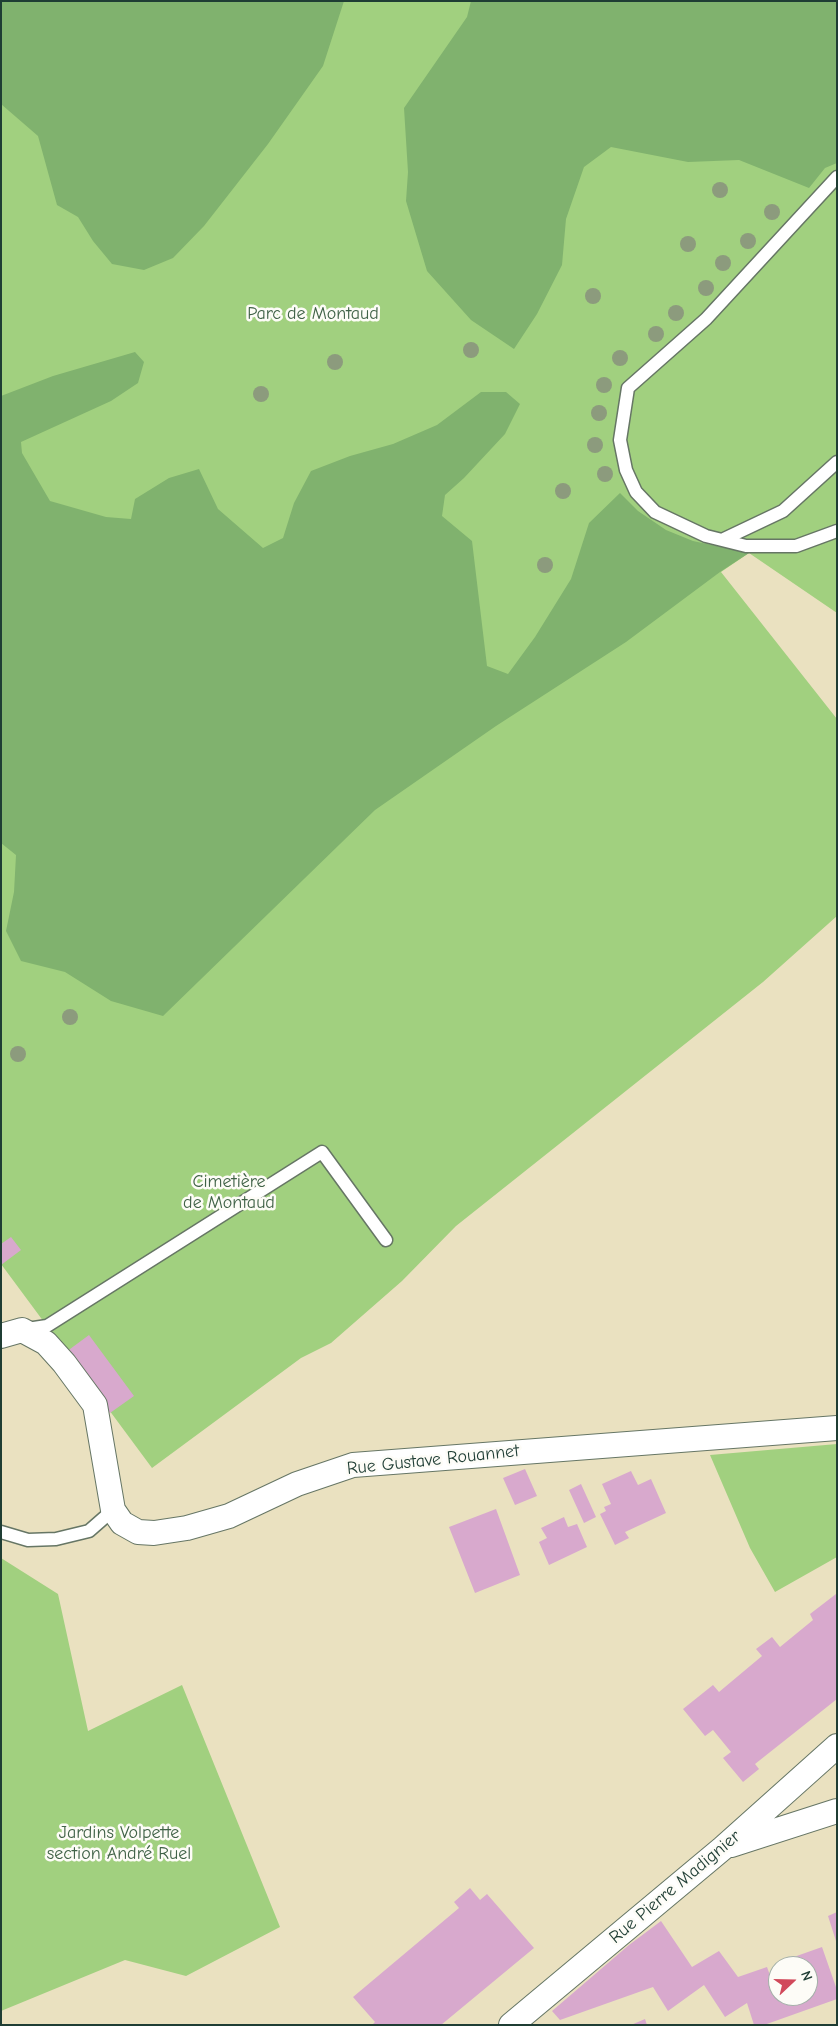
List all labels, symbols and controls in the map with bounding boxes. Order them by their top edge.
park label: Parc de Montaud [247,303,379,325]
park label: Cimetière de Montaud [183,1171,275,1214]
street label: Rue Gustave Rouannet [346,1440,520,1480]
park label: Jardins Volpette section André Ruel [47,1822,191,1865]
street label: Rue Pierre Madignier [605,1826,745,1948]
north arrow [768,1956,818,2006]
text: N [797,1968,816,1983]

